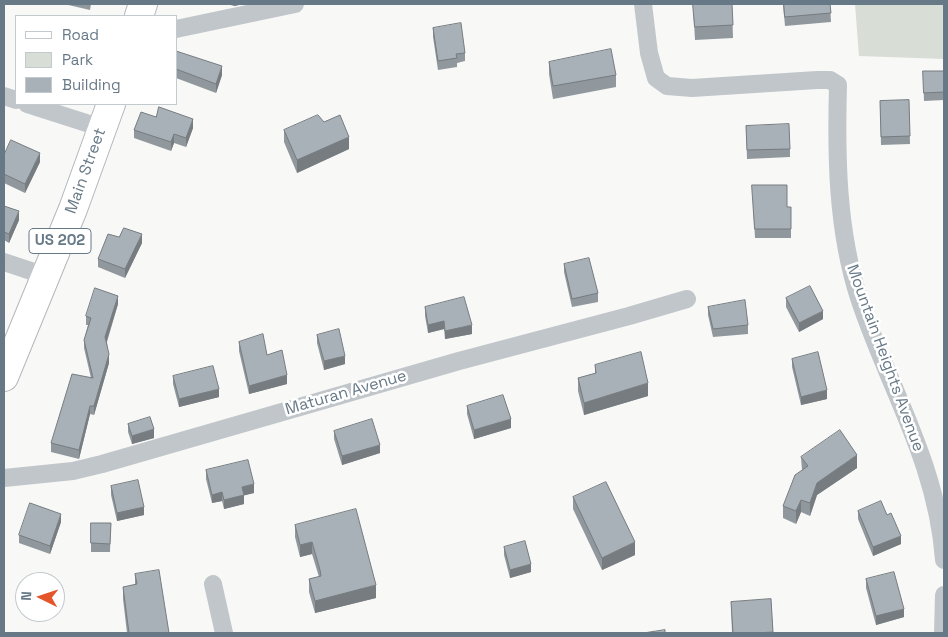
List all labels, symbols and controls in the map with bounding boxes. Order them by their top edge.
legend [15,15,178,105]
text: Road [62,25,99,44]
text: Park [62,50,93,69]
text: Building [62,75,121,94]
street label: Main Street [62,126,110,216]
road number: US 202 [29,228,91,254]
street label: Mountain Heights Avenue [842,262,928,454]
street label: Maturan Avenue [283,367,409,419]
north arrow [15,572,65,622]
text: N [17,591,35,601]

